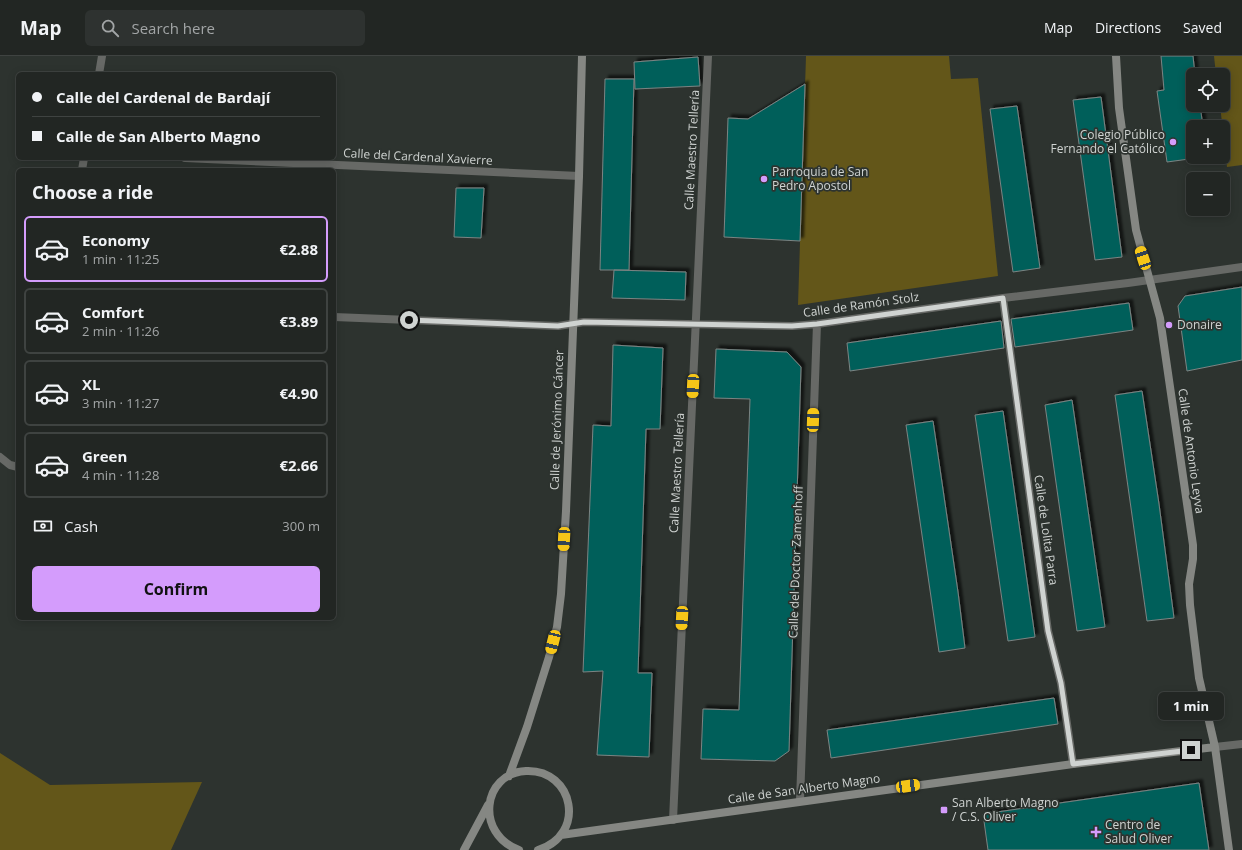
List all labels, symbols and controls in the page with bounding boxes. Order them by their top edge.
search box [85,10,365,46]
text: Map [20,15,61,41]
icon: search [99,17,121,39]
text: Search here [131,18,215,38]
text: Map [1044,18,1073,37]
text: Directions [1095,18,1161,37]
text: Saved [1183,18,1222,37]
map controls [1186,68,1230,216]
button: locate [1186,68,1230,112]
text: Calle del Cardenal de Bardají [56,87,270,107]
street label: Calle Maestro Tellería [680,89,703,211]
button: + [1186,120,1230,164]
text: Calle de San Alberto Magno [56,126,260,146]
place label: Colegio Público Fernando el Católico [1050,126,1165,157]
marker: Colegio Público Fernando el Católico [1168,137,1178,147]
street label: Calle del Cardenal Xavierre [343,144,493,169]
place label: Parroquia de San Pedro Apostol [772,163,868,194]
button: − [1186,172,1230,216]
marker: Parroquia de San Pedro Apostol [759,174,769,184]
text: Choose a ride [32,180,153,204]
text: Economy [82,230,150,250]
icon: car [34,231,70,267]
text: €2.88 [279,239,318,259]
car [1134,245,1152,271]
text: 1 min · 11:25 [82,250,159,268]
street label: Calle de Ramón Stolz [802,288,920,321]
text: Comfort [82,302,144,322]
icon: car [34,303,70,339]
text: €3.89 [279,311,318,331]
route start [400,311,418,329]
place label: Donaire [1177,316,1222,333]
marker: Donaire [1164,320,1174,330]
text: 2 min · 11:26 [82,322,159,340]
street label: Calle de Jerónimo Cáncer [546,350,567,490]
text: XL [82,374,100,394]
car [686,374,700,398]
icon: car [34,375,70,411]
text: €4.90 [279,383,318,403]
street label: Calle de Antonio Leyva [1174,387,1209,515]
text: 3 min · 11:27 [82,394,159,412]
car [807,408,819,432]
street label: Calle Maestro Tellería [665,412,688,534]
text: Green [82,446,127,466]
icon: car [34,447,70,483]
text: €2.66 [279,455,318,475]
text: 4 min · 11:28 [82,466,159,484]
street label: Calle de Lolita Parra [1030,474,1063,586]
street label: Calle del Doctor Zamenhoff [784,484,807,639]
icon: cash [32,515,54,537]
text: Cash [64,516,98,536]
text: 300 m [282,517,320,535]
car [557,527,571,551]
button: Confirm [32,566,320,612]
car [675,606,689,630]
car [544,629,562,655]
callout: 1 min [1158,692,1224,720]
text: 1 min [1173,697,1209,715]
route end [1182,741,1200,759]
street label: Calle de San Alberto Magno [727,769,881,808]
car [895,778,921,794]
place label: San Alberto Magno / C.S. Oliver [952,794,1059,825]
marker: San Alberto Magno / C.S. Oliver [939,805,949,815]
place label: Centro de Salud Oliver [1105,816,1172,847]
marker: Centro de Salud Oliver [1090,826,1102,838]

